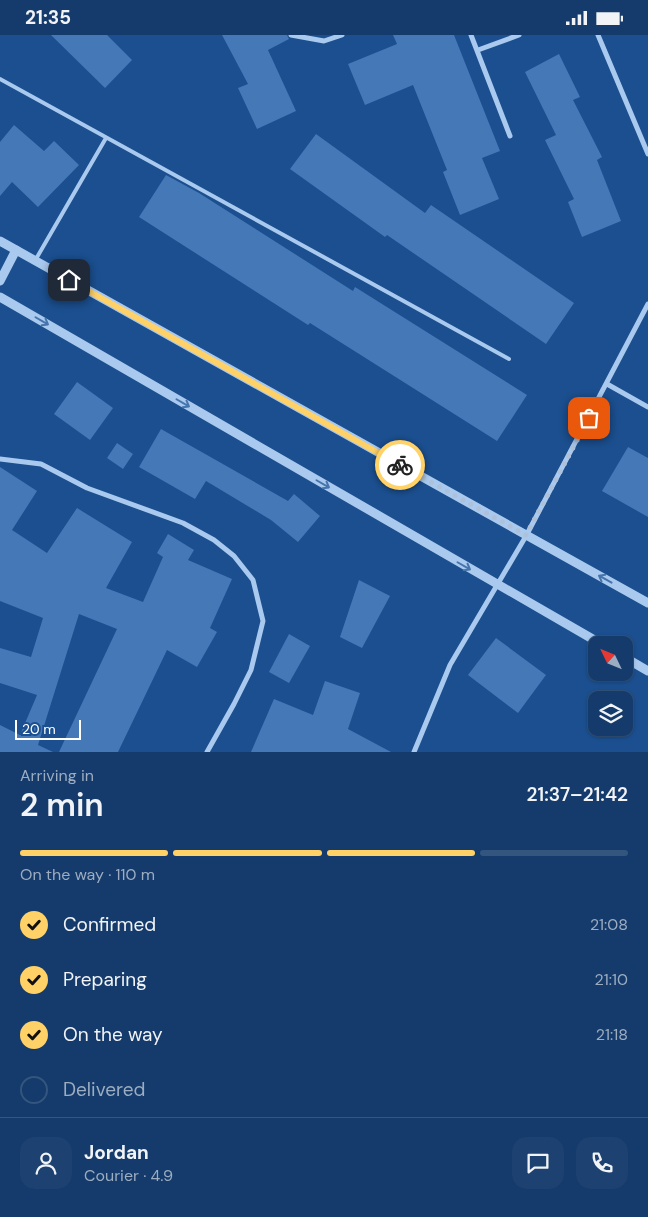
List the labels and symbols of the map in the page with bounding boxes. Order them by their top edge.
pin [48,259,90,301]
one-way arrow [35,317,49,327]
pin [568,397,610,439]
one-way arrow [175,398,189,408]
courier [375,440,425,490]
one-way arrow [316,480,330,490]
one-way arrow [457,561,471,571]
one-way arrow [598,574,613,584]
north arrow [588,636,632,681]
scale bar [15,717,81,740]

